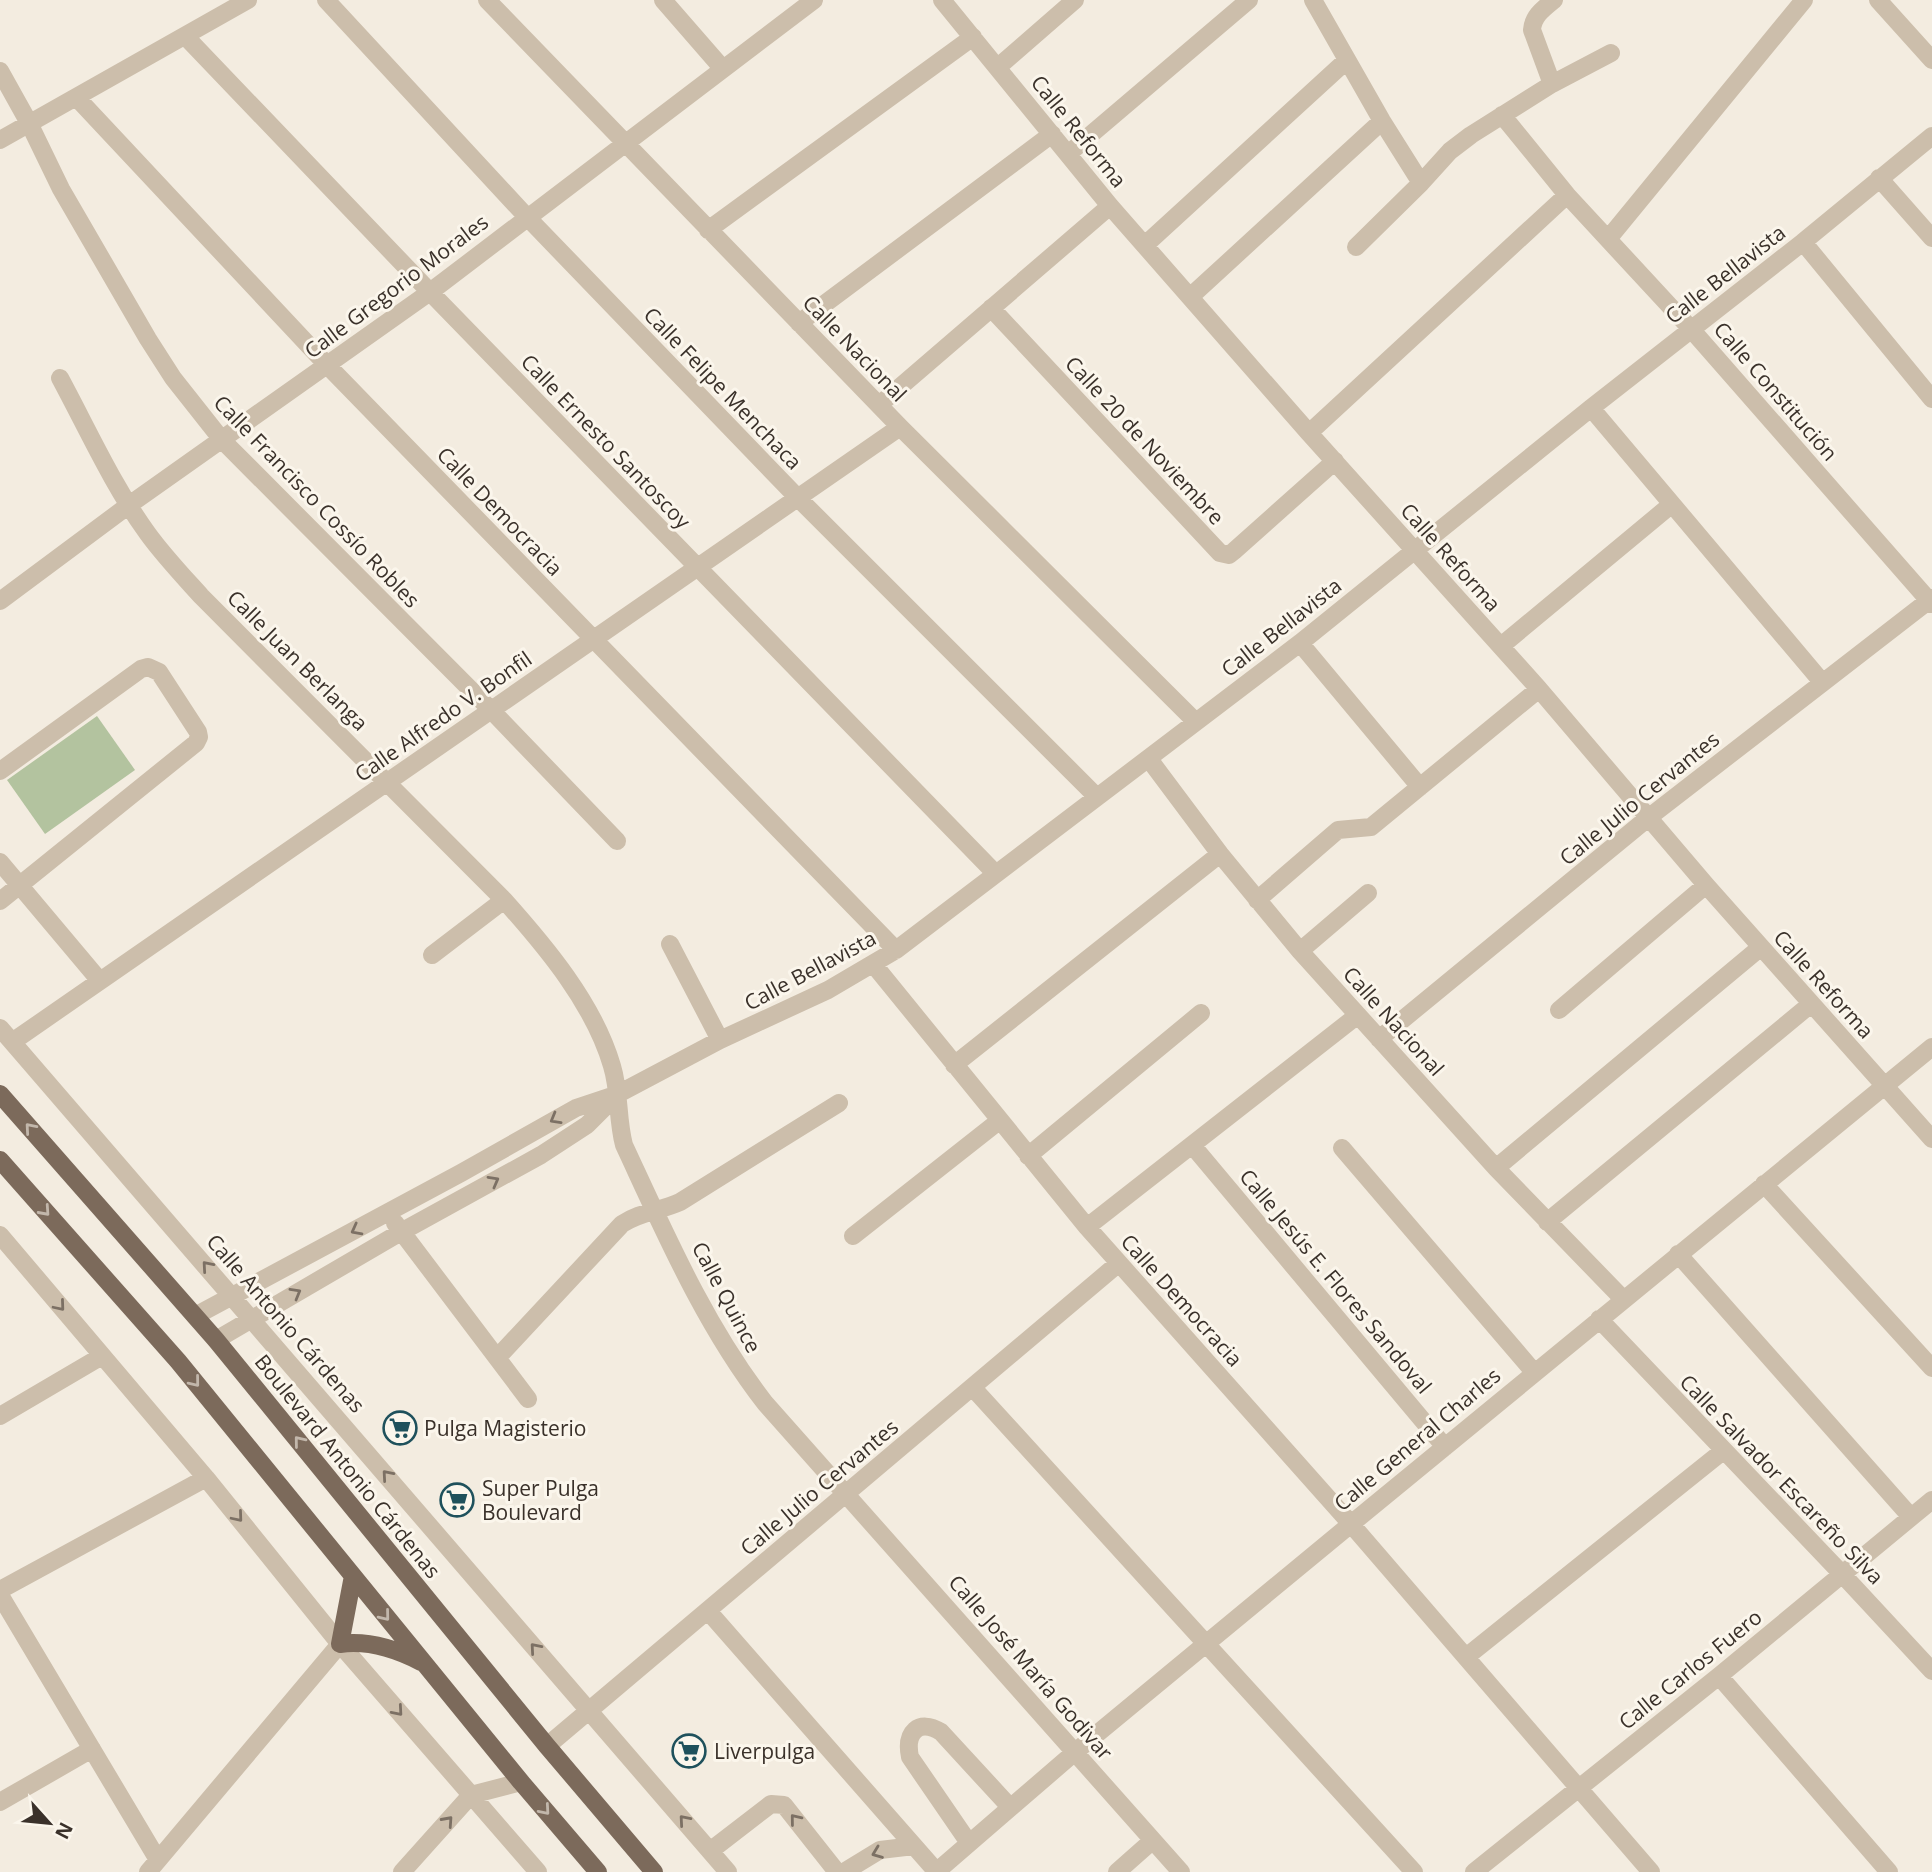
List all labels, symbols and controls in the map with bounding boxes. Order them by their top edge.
street label: Calle Reforma [1025,69,1133,193]
street label: Calle Gregorio Morales [298,208,494,364]
street label: Calle Bellavista [1659,218,1791,330]
street label: Calle Nacional [797,289,913,407]
street label: Calle Felipe Menchaca [638,301,808,475]
street label: Calle Constitución [1708,316,1844,466]
street label: Calle Ernesto Santoscoy [515,348,697,535]
street label: Calle 20 de Noviembre [1059,350,1231,530]
street label: Calle Francisco Cossío Robles [208,389,426,613]
street label: Calle Democracia [431,440,569,582]
street label: Calle Reforma [1395,497,1507,617]
street label: Calle Bellavista [1215,571,1347,683]
street label: Calle Juan Berlanga [222,584,374,736]
street label: Calle Alfredo V. Bonfil [349,644,537,788]
street label: Calle Julio Cervantes [1553,725,1725,871]
street label: Calle Bellavista [739,924,881,1016]
street label: Calle Reforma [1768,924,1880,1044]
street label: Calle Nacional [1337,960,1451,1082]
one-way arrow [550,1111,563,1124]
one-way arrow [26,1124,38,1137]
street label: Calle Jesús E. Flores Sandoval [1234,1163,1438,1399]
one-way arrow [487,1176,499,1189]
one-way arrow [37,1203,50,1216]
one-way arrow [351,1221,364,1235]
street label: Calle Antonio Cárdenas [201,1228,371,1418]
street label: Calle Democracia [1115,1228,1249,1372]
street label: Calle Quince [686,1237,768,1357]
one-way arrow [203,1261,215,1274]
one-way arrow [289,1288,302,1301]
one-way arrow [52,1297,64,1310]
street label: Boulevard Antonio Cárdenas [249,1348,447,1584]
street label: Calle General Charles [1328,1361,1506,1517]
street label: Calle Salvador Escareño Silva [1674,1368,1890,1590]
one-way arrow [187,1374,199,1387]
supermarket icon: Pulga Magisterio [381,1409,419,1447]
street label: Calle Julio Cervantes [734,1413,904,1561]
place label: Pulga Magisterio [424,1414,586,1442]
one-way arrow [295,1437,307,1450]
one-way arrow [383,1471,395,1484]
place label: Super Pulga Boulevard [482,1474,599,1526]
supermarket icon: Super Pulga Boulevard [438,1481,476,1519]
one-way arrow [230,1509,242,1522]
street label: Calle José María Godivar [943,1569,1119,1766]
street label: Calle Carlos Fuero [1613,1603,1767,1735]
one-way arrow [377,1608,390,1620]
one-way arrow [531,1643,543,1656]
one-way arrow [390,1703,403,1716]
supermarket icon: Liverpulga [670,1732,708,1770]
place label: Liverpulga [714,1737,815,1765]
north arrow [14,1788,84,1858]
one-way arrow [537,1802,549,1815]
one-way arrow [790,1814,803,1826]
one-way arrow [680,1815,692,1828]
one-way arrow [439,1817,452,1830]
text: N [49,1818,79,1844]
one-way arrow [871,1845,883,1859]

